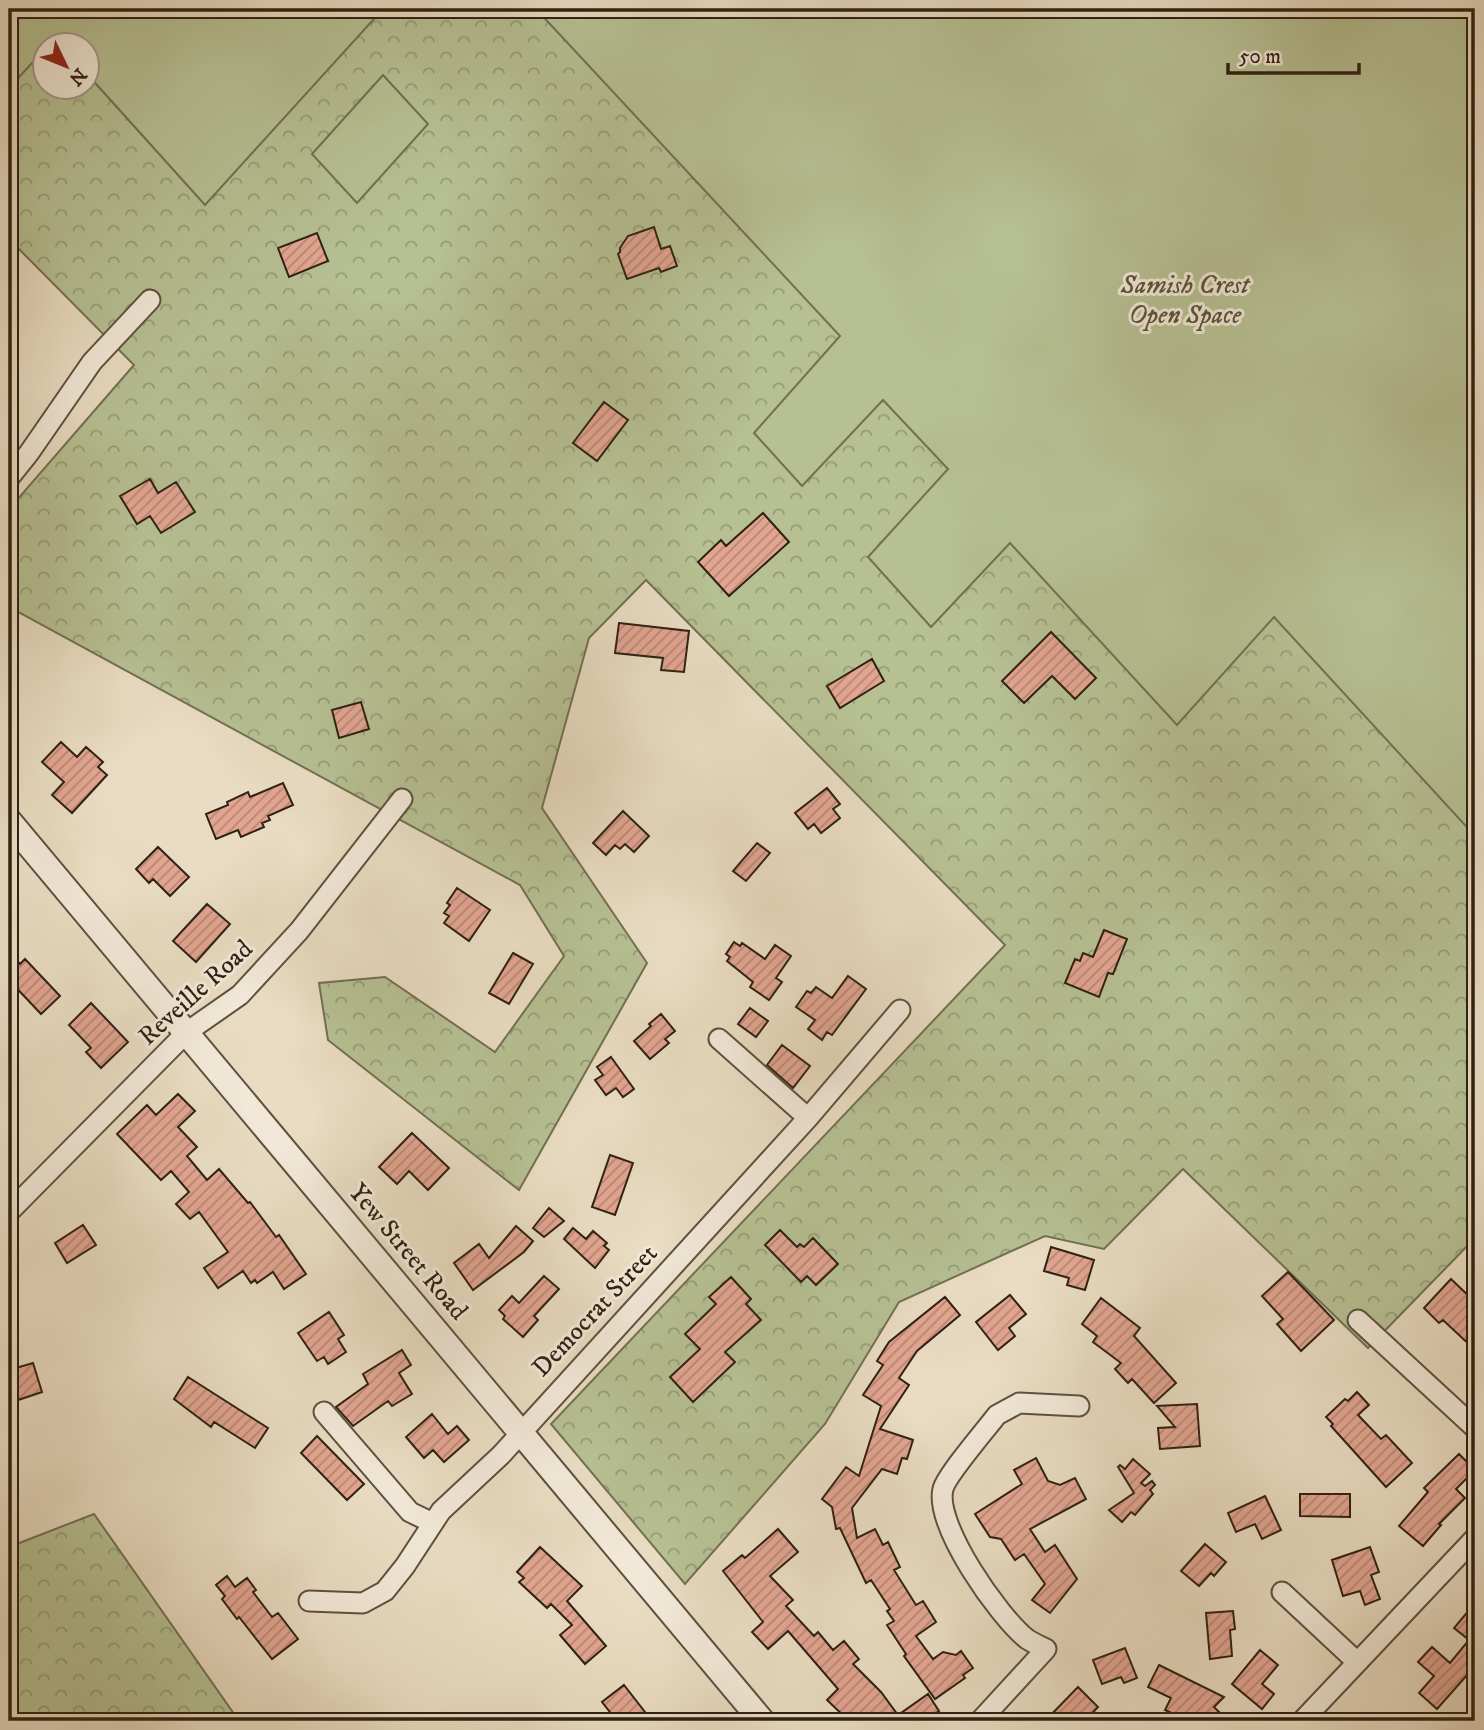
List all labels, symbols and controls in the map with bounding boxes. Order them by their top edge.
north arrow [32,32,102,102]
scale bar [1228,32,1360,76]
text: 50 m [1239,44,1281,70]
text: N [63,63,91,90]
park label: Samish Crest Open Space [1120,269,1251,332]
street label: Reveille Road [132,933,260,1053]
street label: Yew Street Road [341,1177,475,1327]
street label: Democrat Street [525,1238,665,1384]

